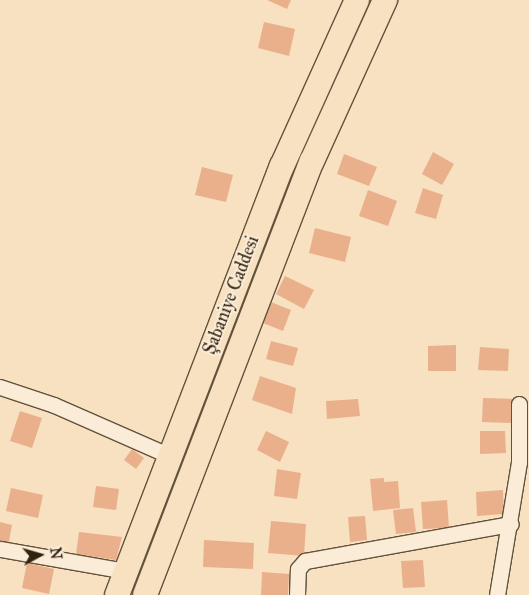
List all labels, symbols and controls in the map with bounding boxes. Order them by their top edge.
street label: Şabaniye Caddesi [198,233,264,357]
north arrow [15,530,65,580]
text: N [46,547,64,560]

